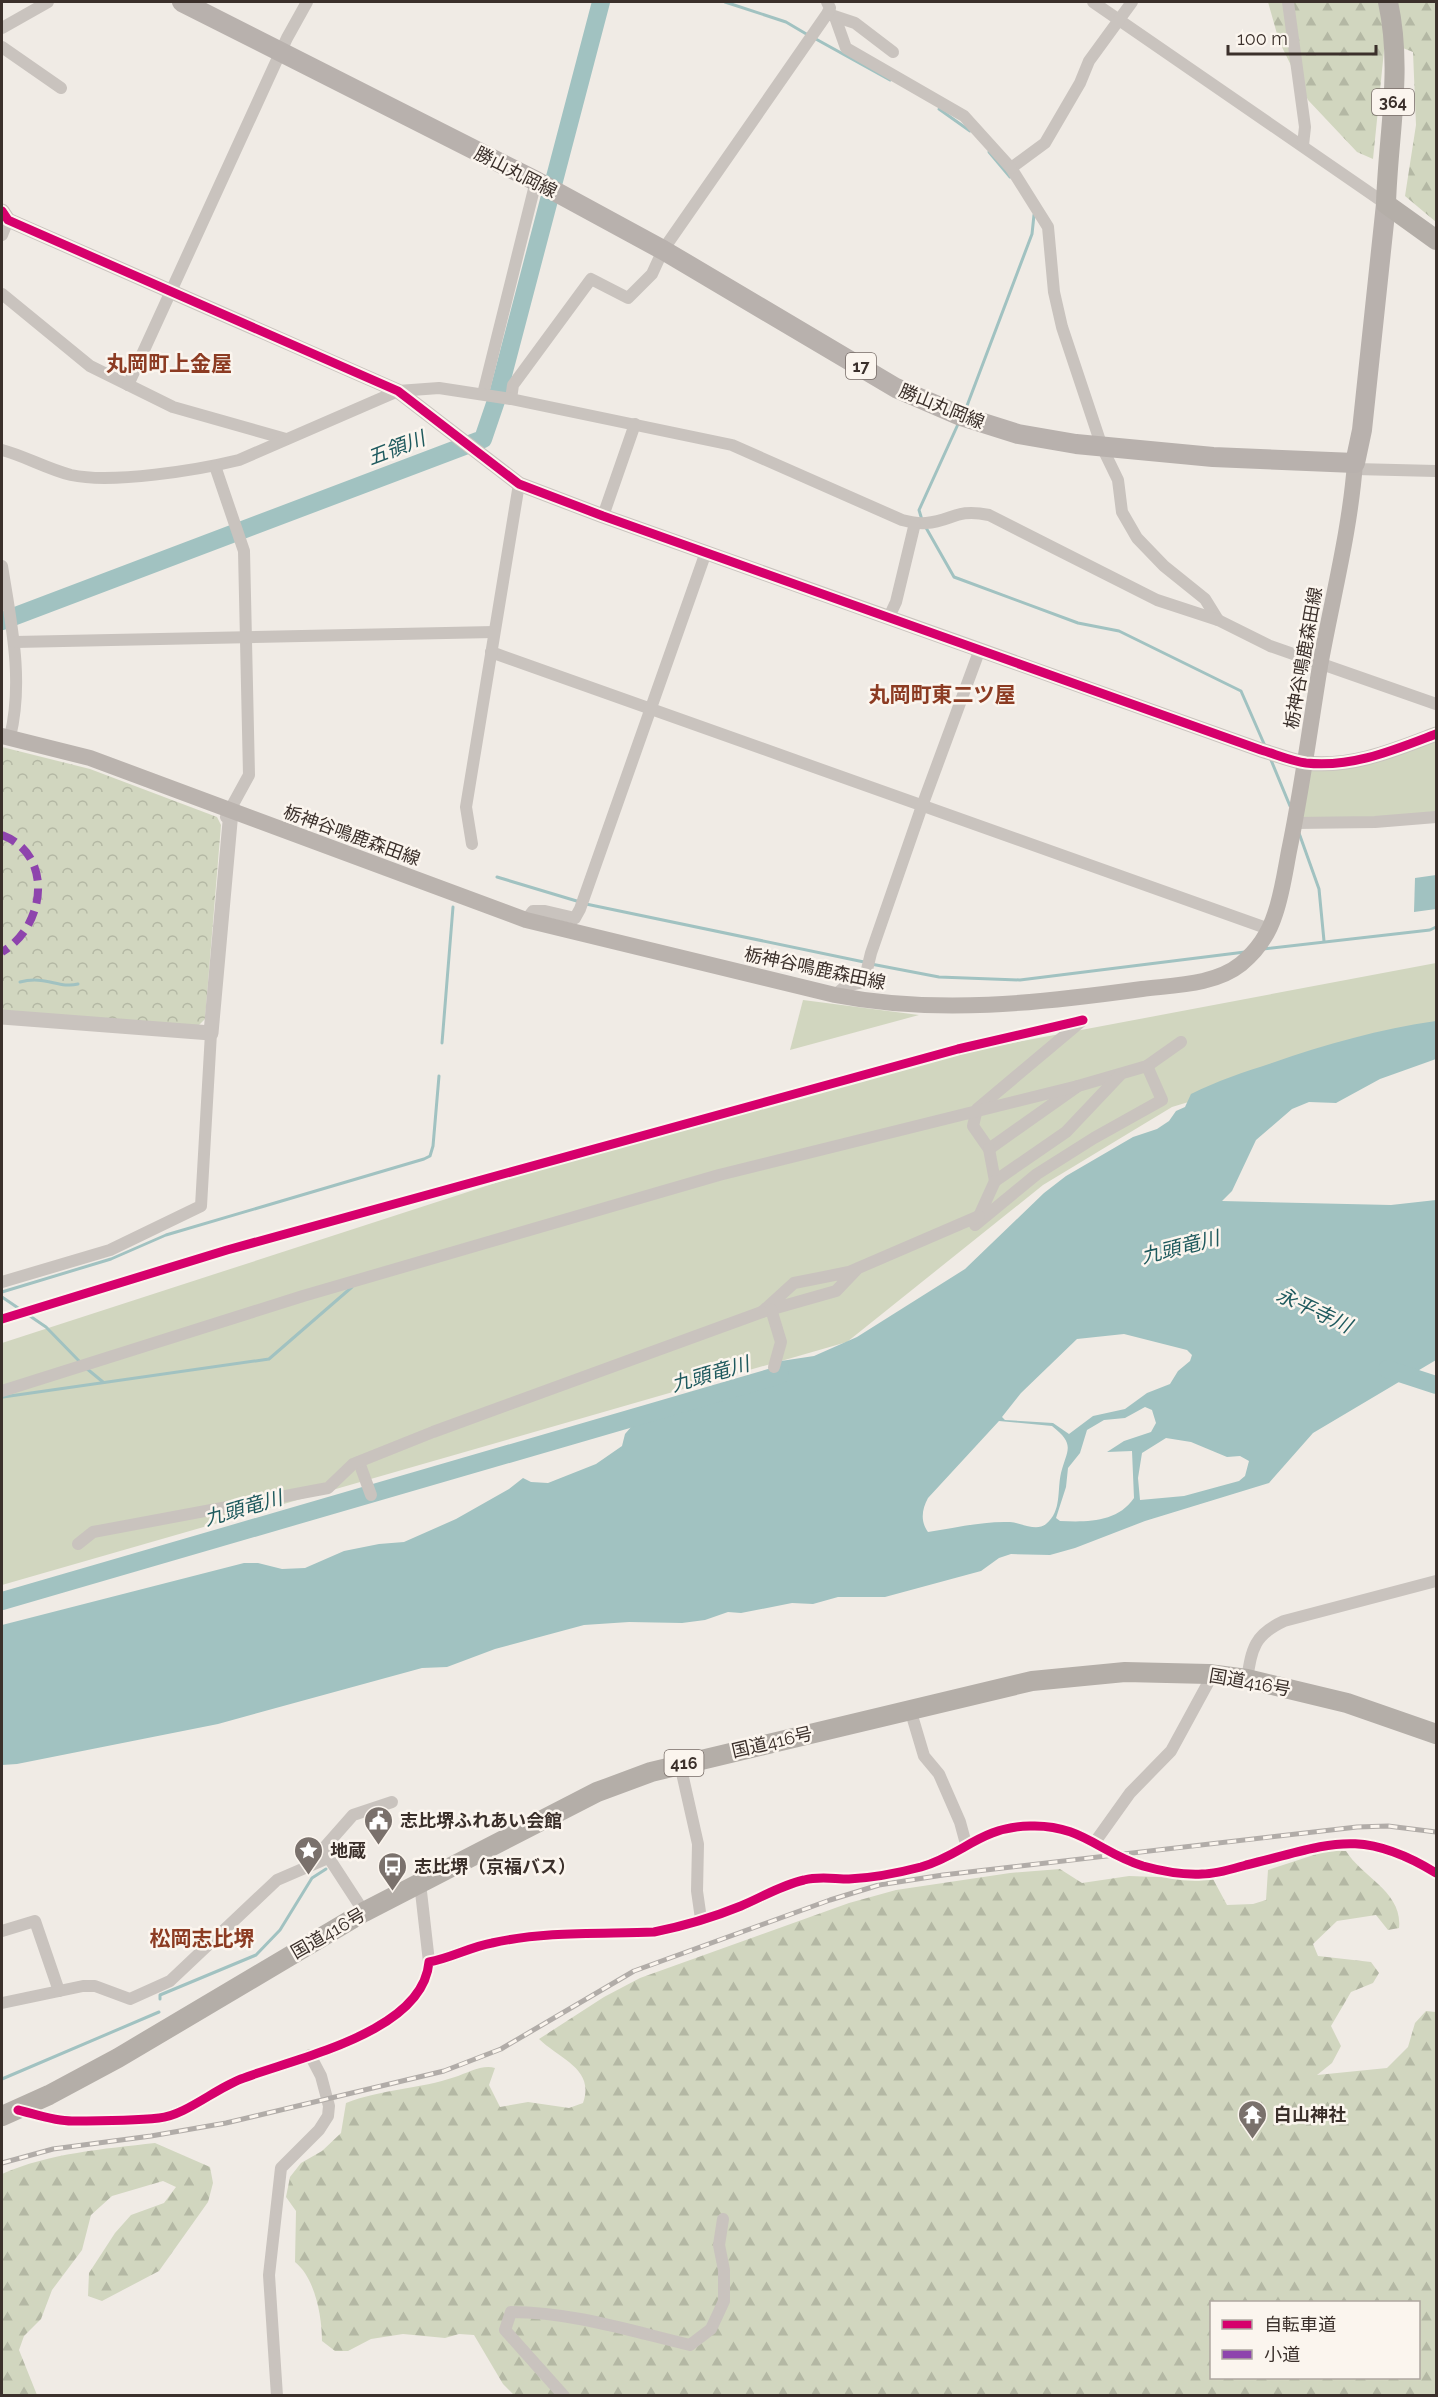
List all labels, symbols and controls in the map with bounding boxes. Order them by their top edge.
scale bar [1228,18,1376,56]
text: 100 m [1237,28,1288,49]
road number: 364 [1372,89,1414,115]
street label: 勝山丸岡線 [471,142,561,202]
district label: 丸岡町上金屋 [106,351,232,376]
road number: 17 [846,353,876,379]
street label: 勝山丸岡線 [896,379,988,433]
water label: 五領川 [364,425,430,470]
street label: 栃神谷鳴鹿森田線 [1280,585,1326,731]
district label: 丸岡町東二ツ屋 [869,682,1016,707]
street label: 栃神谷鳴鹿森田線 [281,801,423,869]
street label: 栃神谷鳴鹿森田線 [742,943,888,993]
water label: 九頭竜川 [1138,1225,1224,1268]
water label: 永平寺川 [1273,1282,1357,1339]
water label: 九頭竜川 [668,1351,754,1397]
water label: 九頭竜川 [201,1485,287,1531]
street label: 国道416号 [1208,1665,1292,1699]
street label: 国道416号 [729,1723,815,1761]
road number: 416 [664,1750,704,1776]
public building icon: 志比堺ふれあい会館 [363,1804,395,1846]
place label: 志比堺ふれあい会館 [400,1810,562,1831]
place icon: 地蔵 [293,1834,325,1876]
place label: 地蔵 [330,1840,366,1861]
bus stop icon: 志比堺（京福バス） [377,1850,409,1892]
place label: 志比堺（京福バス） [414,1856,576,1877]
street label: 国道416号 [287,1903,369,1963]
district label: 松岡志比堺 [150,1926,255,1951]
temple icon: 白山神社 [1237,2098,1269,2140]
place label: 白山神社 [1274,2104,1346,2125]
legend [1210,2301,1420,2379]
text: 自転車道 [1264,2314,1336,2335]
text: 小道 [1264,2344,1300,2365]

